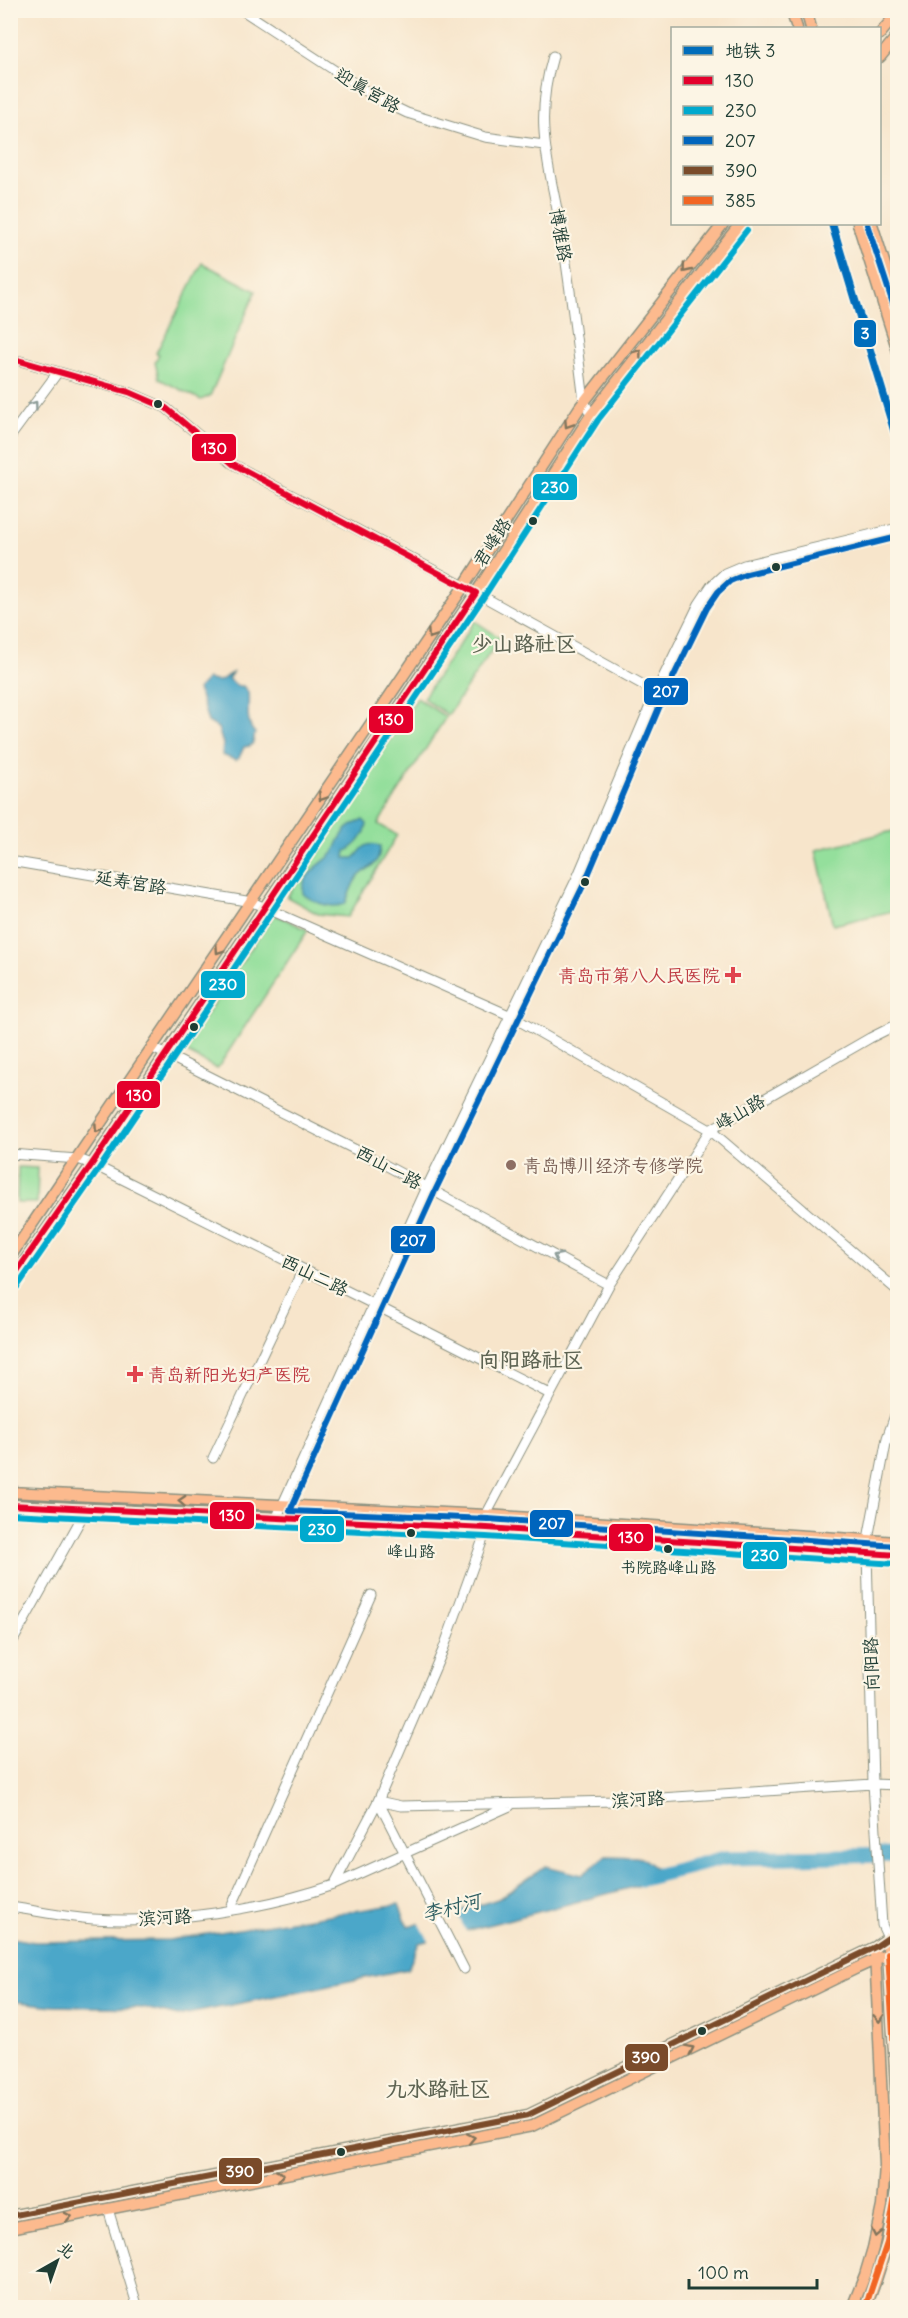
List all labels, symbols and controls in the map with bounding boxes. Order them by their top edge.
legend [671,27,881,225]
text: 地铁 3 [725,39,776,62]
street label: 迎真宫路 [331,62,405,118]
text: 130 [725,69,754,92]
text: 230 [725,99,757,122]
text: 207 [725,129,755,152]
text: 390 [725,159,757,182]
text: 385 [725,189,756,212]
street label: 博雅路 [545,206,577,264]
one-way arrow [683,262,694,273]
line badge: 3 [853,319,877,348]
text: 3 [860,323,870,343]
one-way arrow [630,349,641,360]
unlabelled marker [152,398,164,410]
one-way arrow [27,400,38,411]
one-way arrow [565,418,576,429]
line badge: 130 [191,433,237,462]
text: 130 [201,438,227,458]
line badge: 230 [532,473,578,501]
text: 230 [541,477,569,497]
street label: 君峰路 [468,513,516,571]
unlabelled marker [527,515,539,527]
unlabelled marker [770,561,782,573]
one-way arrow [427,628,438,639]
district label: 少山路社区 [472,630,577,657]
line badge: 207 [643,677,689,706]
text: 207 [653,681,680,701]
line badge: 130 [368,705,414,734]
text: 130 [378,709,404,729]
one-way arrow [318,790,329,801]
street label: 延寿宫路 [94,865,168,899]
unlabelled marker [579,876,591,888]
one-way arrow [215,944,226,955]
place label: 青岛市第八人民医院 [558,964,720,987]
marker: 青岛市第八人民医院 [724,966,742,984]
line badge: 230 [200,970,246,999]
text: 230 [209,974,237,994]
unlabelled marker [188,1021,200,1033]
line badge: 130 [116,1080,161,1109]
text: 130 [126,1085,152,1105]
street label: 峰山路 [711,1089,769,1135]
one-way arrow [94,1123,105,1134]
street label: 西山一路 [352,1140,426,1194]
place label: 青岛博川经济专修学院 [523,1154,703,1177]
marker: 青岛博川经济专修学院 [504,1158,518,1172]
line badge: 207 [390,1225,436,1254]
text: 207 [400,1230,427,1250]
street label: 西山二路 [278,1249,352,1301]
one-way arrow [553,1253,564,1264]
district label: 向阳路社区 [479,1346,584,1373]
place label: 青岛新阳光妇产医院 [148,1363,310,1386]
marker: 青岛新阳光妇产医院 [126,1365,144,1383]
one-way arrow [177,1494,186,1507]
line badge: 130 [209,1501,255,1530]
text: 130 [219,1505,245,1525]
line badge: 207 [529,1509,574,1538]
text: 207 [539,1513,566,1533]
line badge: 230 [299,1515,345,1543]
text: 230 [308,1519,336,1539]
line badge: 130 [608,1523,654,1552]
marker: 峰山路 [405,1527,417,1539]
text: 130 [618,1527,644,1547]
place label: 峰山路 [387,1541,435,1561]
line badge: 230 [742,1541,788,1570]
marker: 书院路峰山路 [662,1543,674,1555]
text: 230 [751,1545,779,1565]
place label: 书院路峰山路 [620,1557,716,1577]
street label: 向阳路 [859,1637,883,1691]
street label: 滨河路 [610,1786,666,1812]
water label: 李村河 [419,1887,486,1926]
street label: 滨河路 [137,1904,193,1930]
one-way arrow [872,2013,885,2022]
unlabelled marker [696,2025,708,2037]
line badge: 390 [624,2043,669,2072]
one-way arrow [683,2045,694,2057]
text: 390 [632,2047,660,2067]
district label: 九水路社区 [386,2075,491,2102]
one-way arrow [466,2132,476,2145]
unlabelled marker [335,2146,347,2158]
line badge: 390 [218,2157,263,2185]
text: 390 [226,2161,254,2181]
one-way arrow [275,2169,285,2182]
one-way arrow [63,2211,73,2224]
one-way arrow [870,2227,883,2237]
north arrow [27,2231,87,2291]
text: 北 [54,2237,79,2262]
scale bar [689,2252,816,2290]
text: 100 m [698,2261,749,2284]

